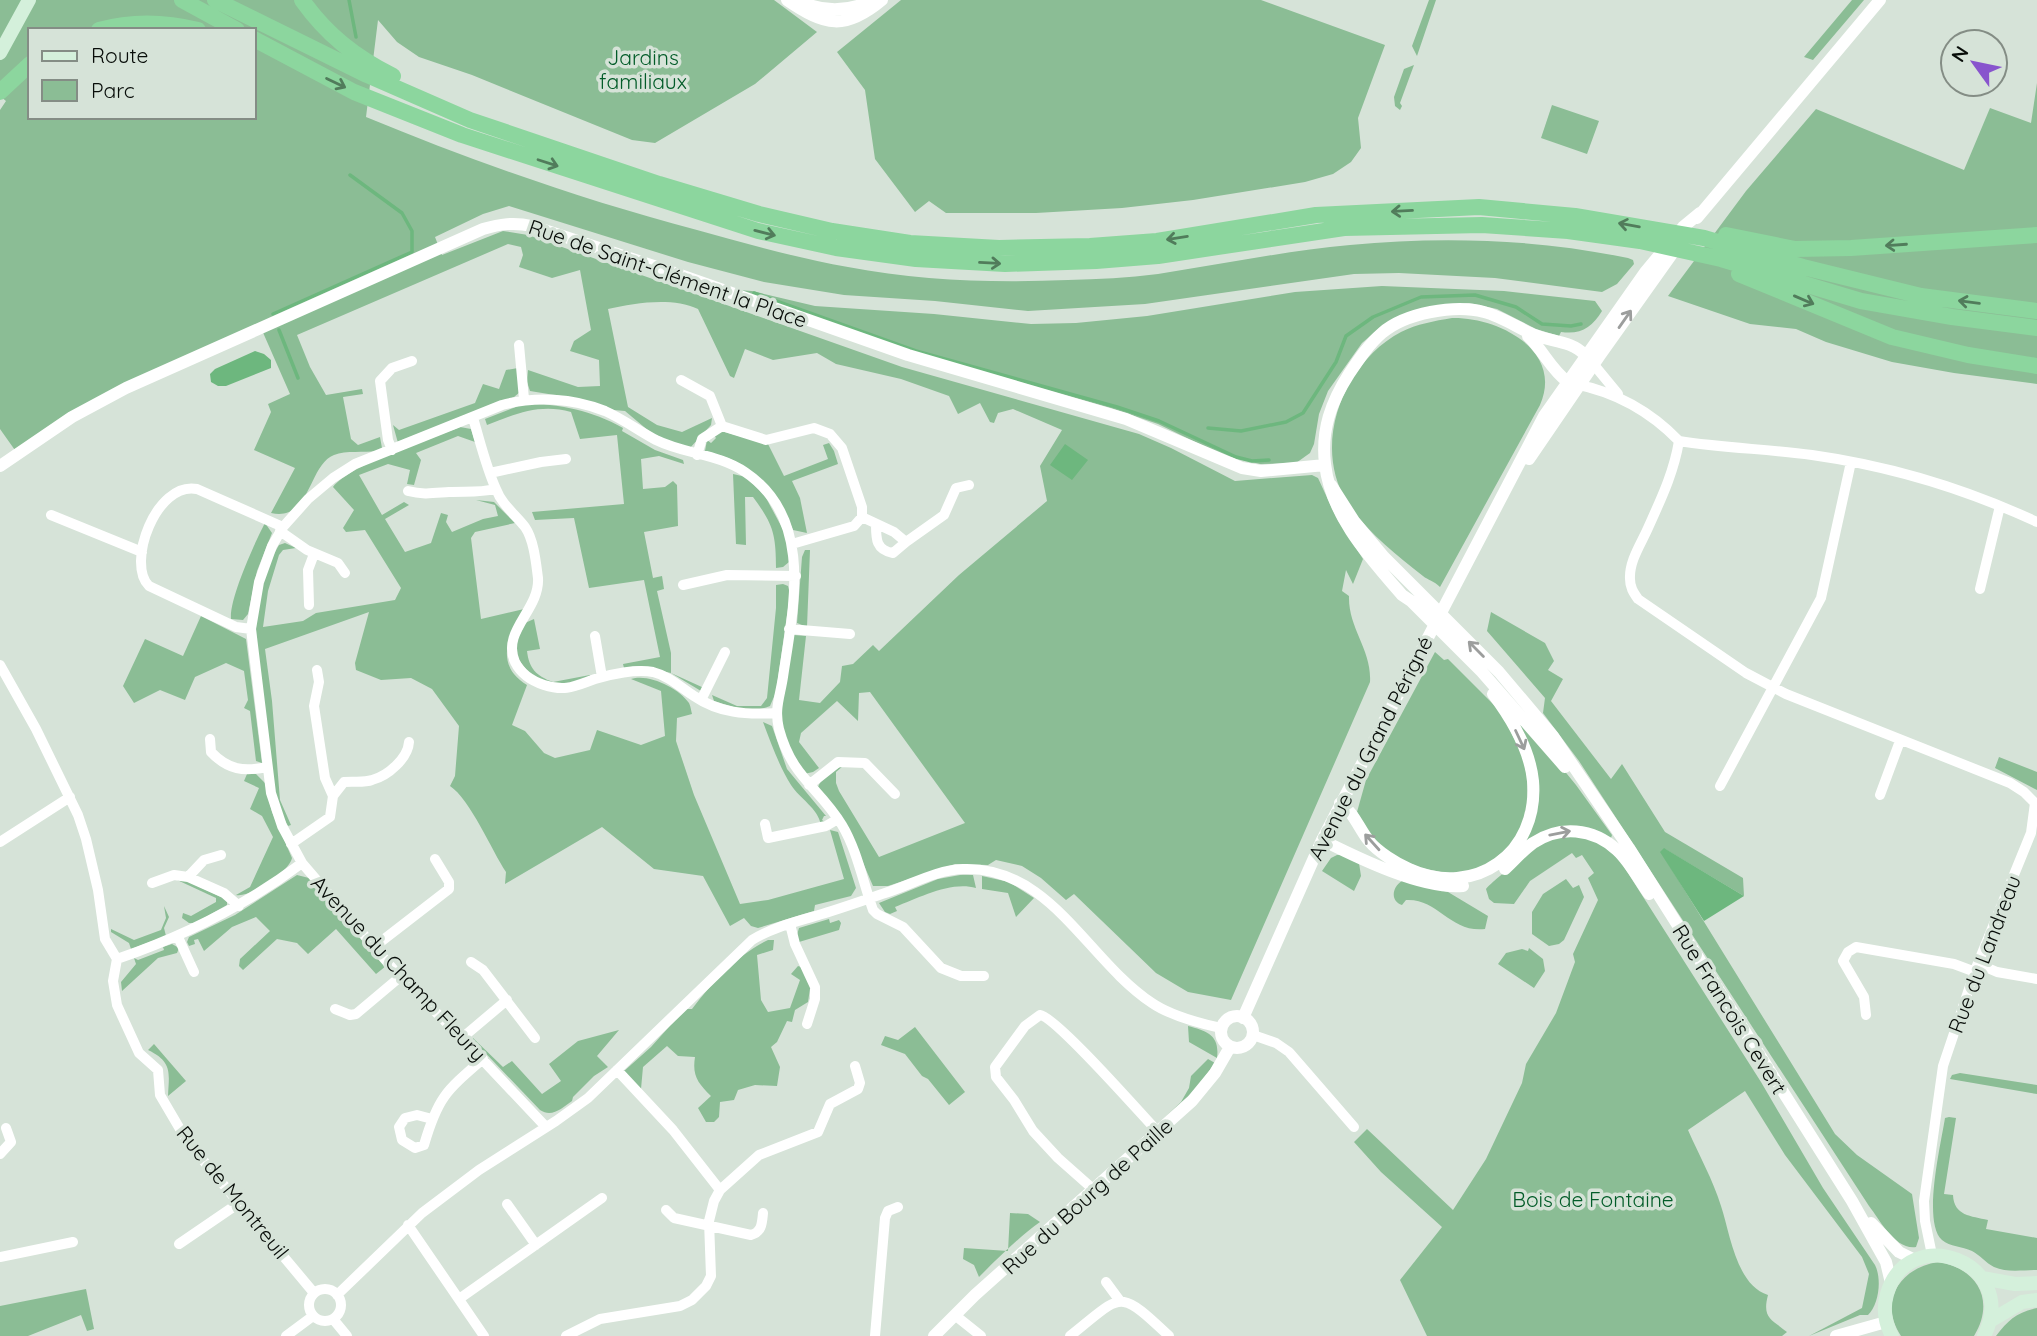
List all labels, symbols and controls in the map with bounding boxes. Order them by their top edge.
legend [28,28,256,119]
north arrow [1939,28,2009,98]
text: N [1946,41,1974,66]
text: Route [91,42,148,68]
park label: Jardins familiaux [599,44,687,94]
one-way arrow [325,76,346,90]
text: Parc [91,77,135,103]
one-way arrow [537,158,559,170]
one-way arrow [1392,205,1414,218]
street label: Rue de Saint-Clément la Place [525,213,811,333]
one-way arrow [1618,218,1640,231]
one-way arrow [753,226,776,240]
one-way arrow [1166,232,1189,245]
one-way arrow [1885,239,1907,252]
one-way arrow [978,257,1000,270]
one-way arrow [1792,294,1814,307]
one-way arrow [1958,296,1981,309]
one-way arrow [1618,310,1632,329]
street label: Avenue du Grand Périgné [1302,632,1438,864]
one-way arrow [1468,640,1485,657]
one-way arrow [1514,729,1527,750]
one-way arrow [1549,826,1571,839]
one-way arrow [1364,833,1380,851]
street label: Avenue du Champ Fleury [306,870,492,1066]
street label: Rue du Landreau [1942,871,2026,1037]
street label: Rue Francois Cevert [1667,919,1793,1099]
street label: Rue du Bourg de Paille [996,1113,1178,1279]
street label: Rue de Montreuil [171,1120,295,1264]
park label: Bois de Fontaine [1512,1186,1674,1212]

